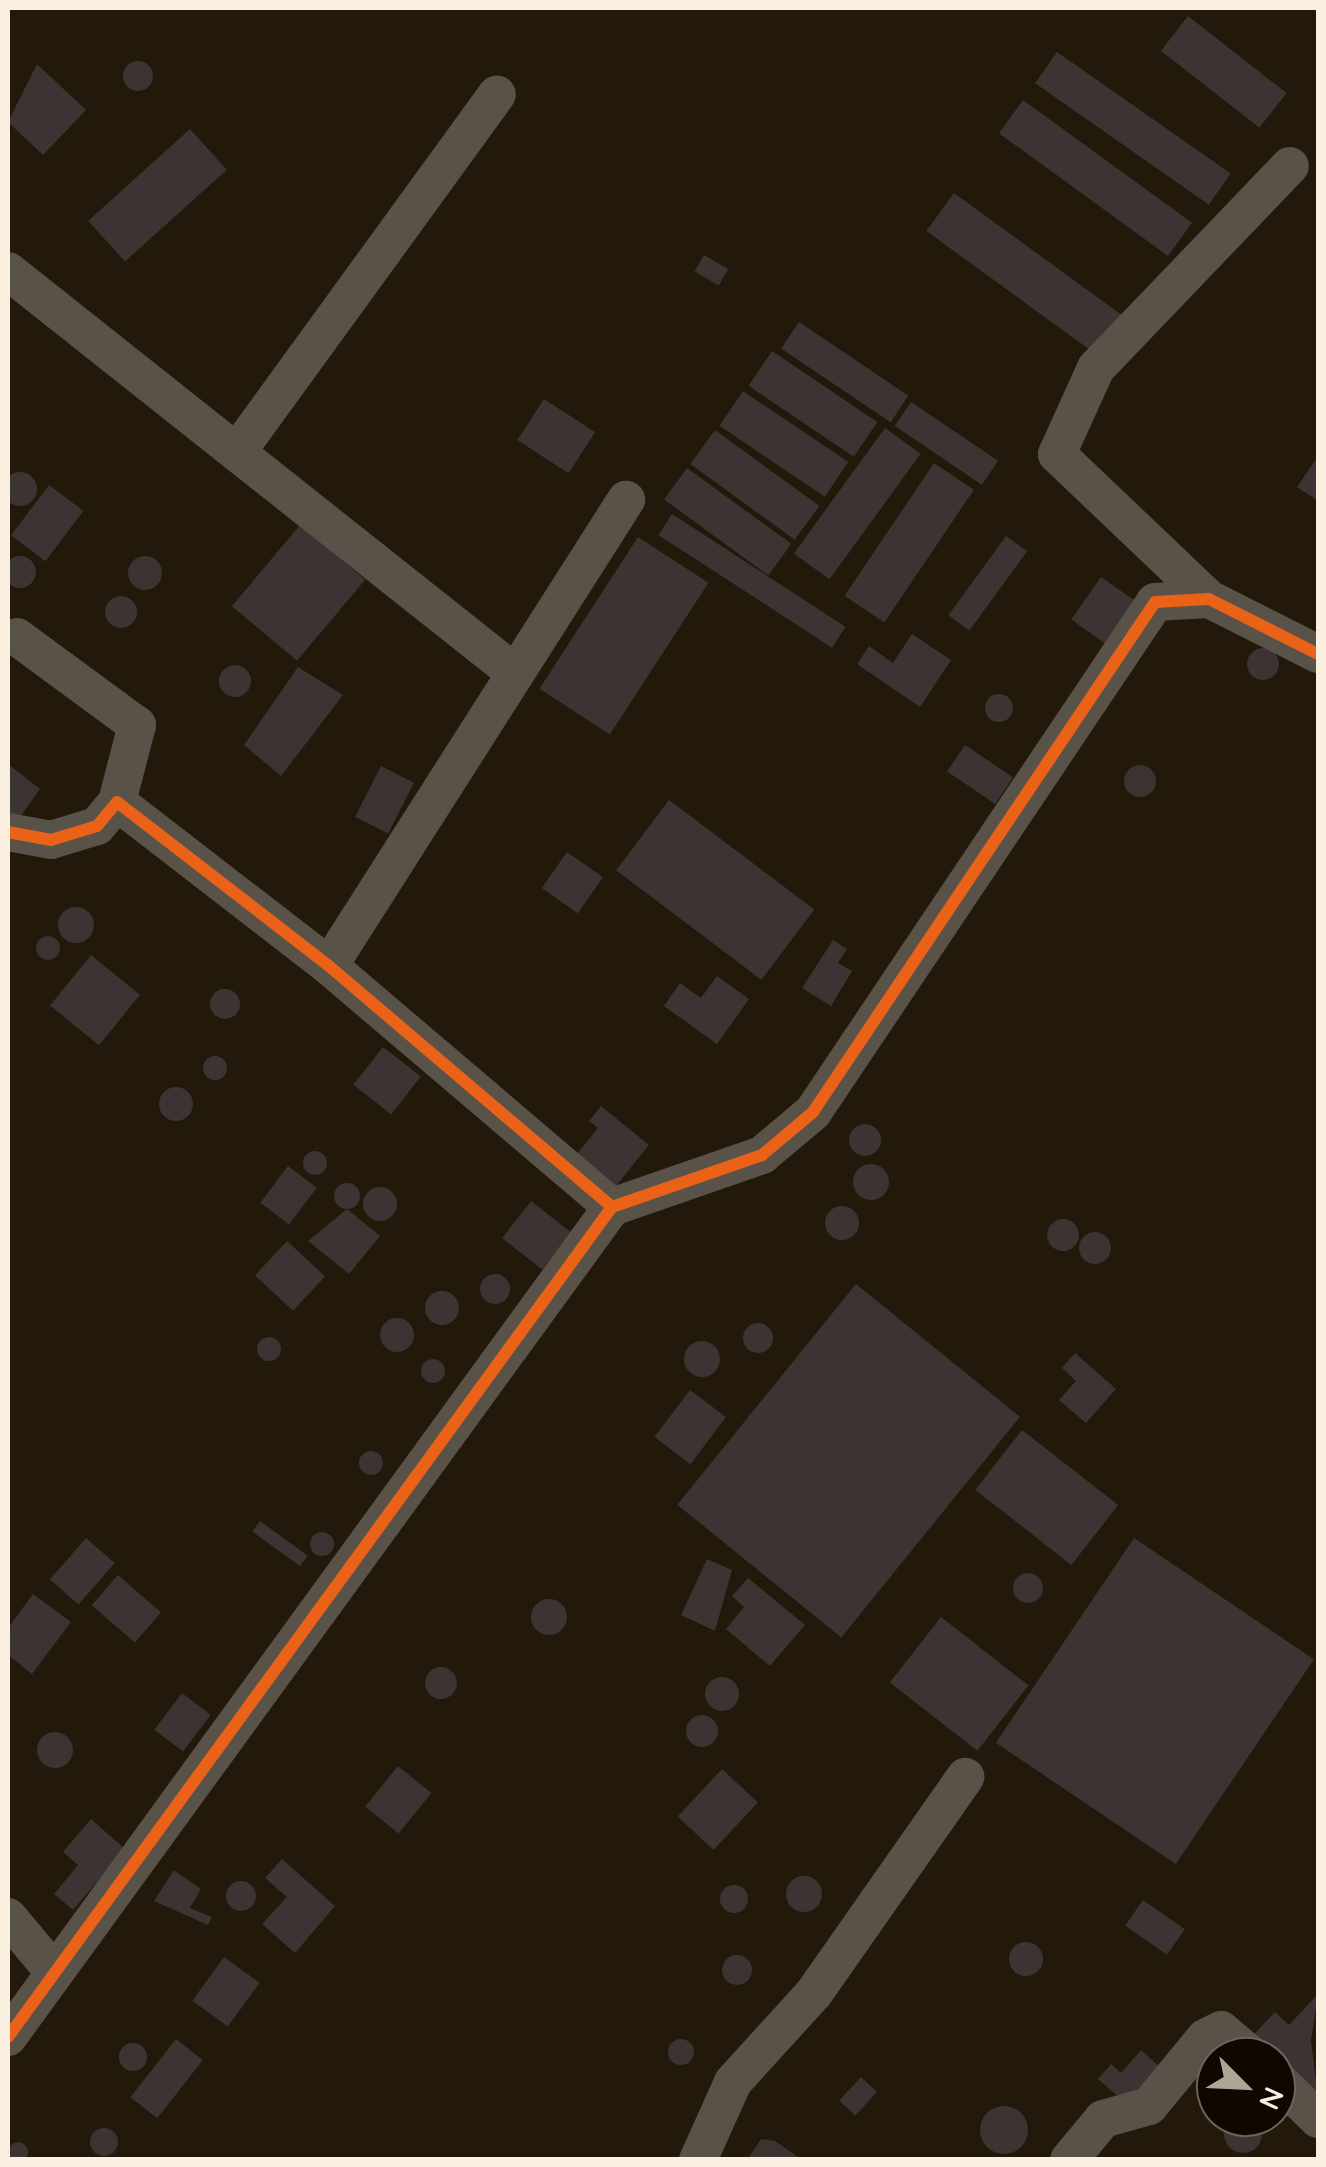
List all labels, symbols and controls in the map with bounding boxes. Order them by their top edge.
north arrow [1196,2037,1296,2137]
text: N [1252,2082,1292,2115]

